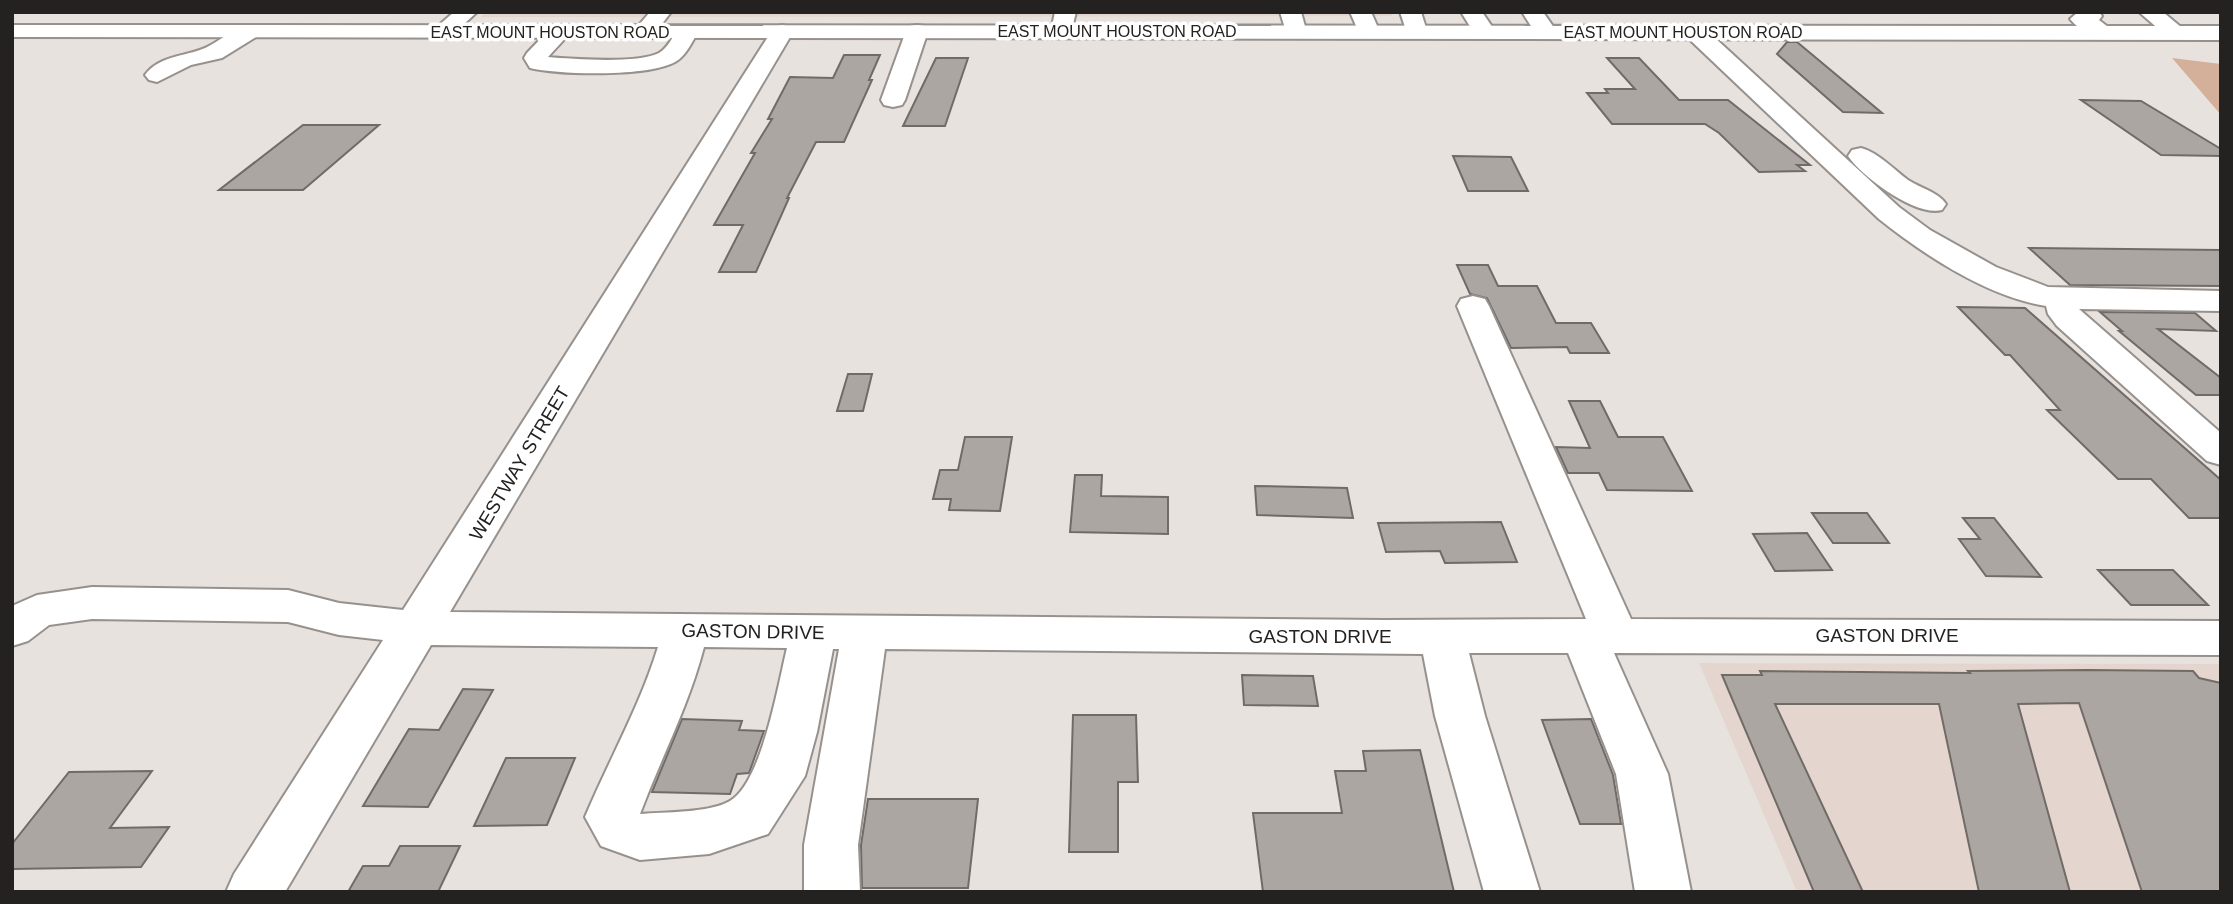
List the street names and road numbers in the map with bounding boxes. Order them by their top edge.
street label: EAST MOUNT HOUSTON ROAD [997,23,1237,40]
street label: EAST MOUNT HOUSTON ROAD [430,24,670,41]
street label: EAST MOUNT HOUSTON ROAD [1563,24,1803,41]
street label: WESTWAY STREET [465,382,574,544]
street label: GASTON DRIVE [681,620,825,643]
street label: GASTON DRIVE [1815,625,1959,646]
street label: GASTON DRIVE [1248,626,1392,647]

